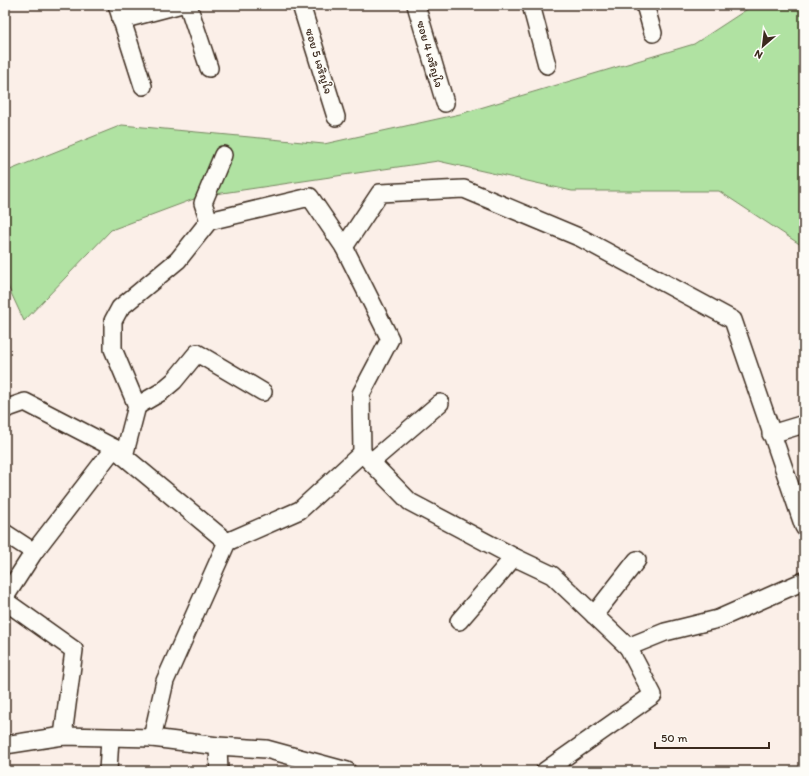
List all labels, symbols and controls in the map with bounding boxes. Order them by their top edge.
street label: ซอย 4 เจริญใจ [414,19,446,89]
north arrow [743,26,783,66]
street label: ซอย 5 เจริญใจ [302,27,336,96]
text: N [752,47,765,62]
scale bar [655,724,769,750]
text: 50 m [661,731,687,745]

